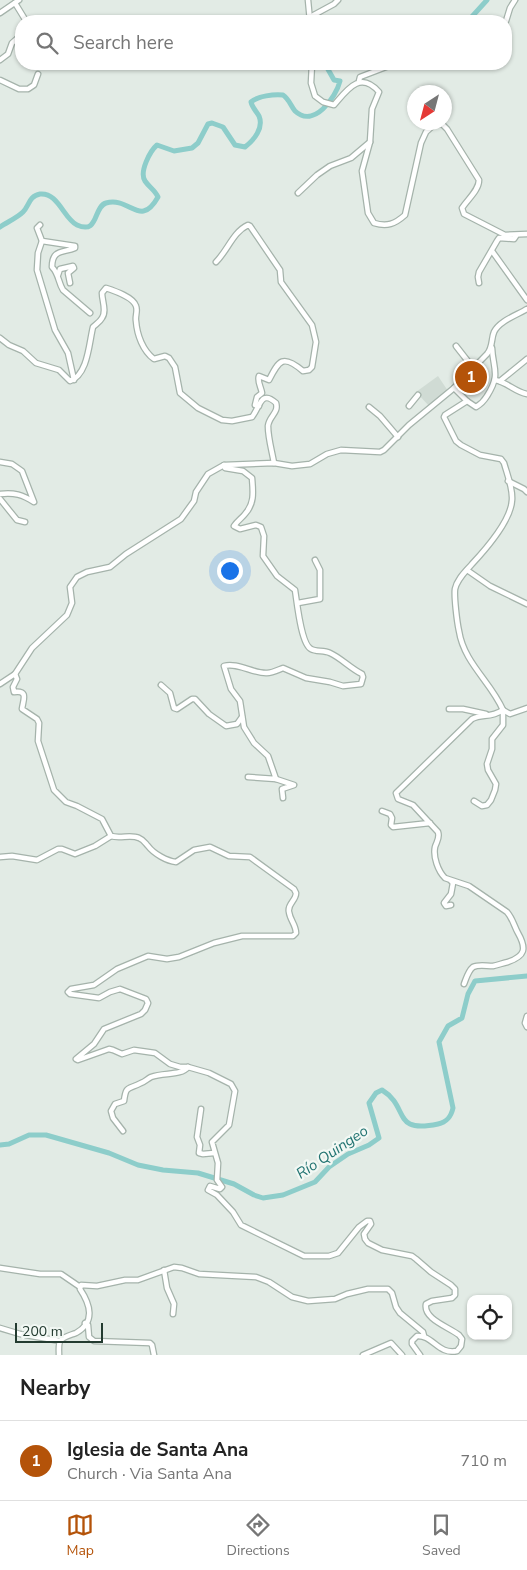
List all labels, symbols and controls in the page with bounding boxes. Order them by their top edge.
search box [15,15,512,70]
icon: search [33,29,61,57]
text: Search here [73,30,174,56]
north arrow [407,85,452,130]
pin: 1 [455,358,487,396]
your location [217,558,243,584]
water label: Río Quingeo [292,1121,372,1183]
map controls [467,1295,512,1340]
button: locate [467,1295,512,1340]
scale bar [15,1320,102,1343]
text: 200 m [22,1322,63,1341]
text: Nearby [20,1374,90,1402]
text: Iglesia de Santa Ana [67,1437,249,1463]
text: 1 [31,1450,41,1472]
text: 710 m [460,1450,507,1472]
text: Church · Via Santa Ana [67,1463,232,1485]
tab: Map [66,1511,94,1560]
tab: Directions [227,1511,290,1560]
tab: Saved [422,1511,461,1560]

